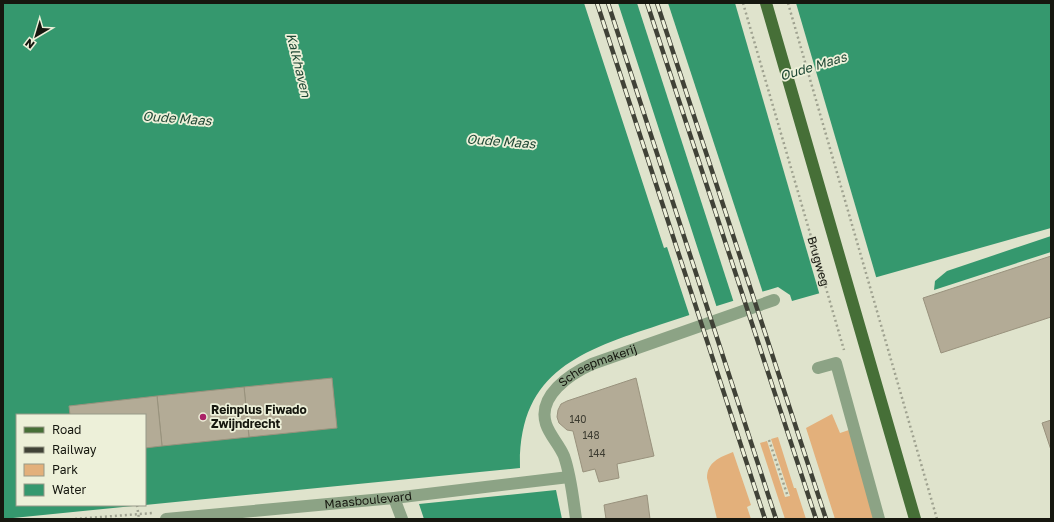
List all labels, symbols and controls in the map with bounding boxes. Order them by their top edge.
north arrow [16,16,56,56]
water label: Kalkhaven [283,31,315,100]
text: N [22,37,37,52]
water label: Oude Maas [778,48,849,84]
water label: Oude Maas [142,108,213,128]
water label: Oude Maas [466,131,537,151]
street label: Brugweg [804,234,833,288]
street label: Scheepmakerij [555,341,639,390]
place label: Reinplus Fiwado Zwijndrecht [211,402,307,431]
marker: Reinplus Fiwado Zwijndrecht [198,412,208,422]
house number: 140 [569,413,587,425]
legend [16,414,146,506]
text: Road [52,422,81,437]
house number: 148 [582,429,600,441]
text: Railway [52,442,97,457]
house number: 144 [588,447,606,459]
text: Park [52,462,78,477]
text: Water [52,482,86,497]
street label: Maasboulevard [324,488,413,511]

